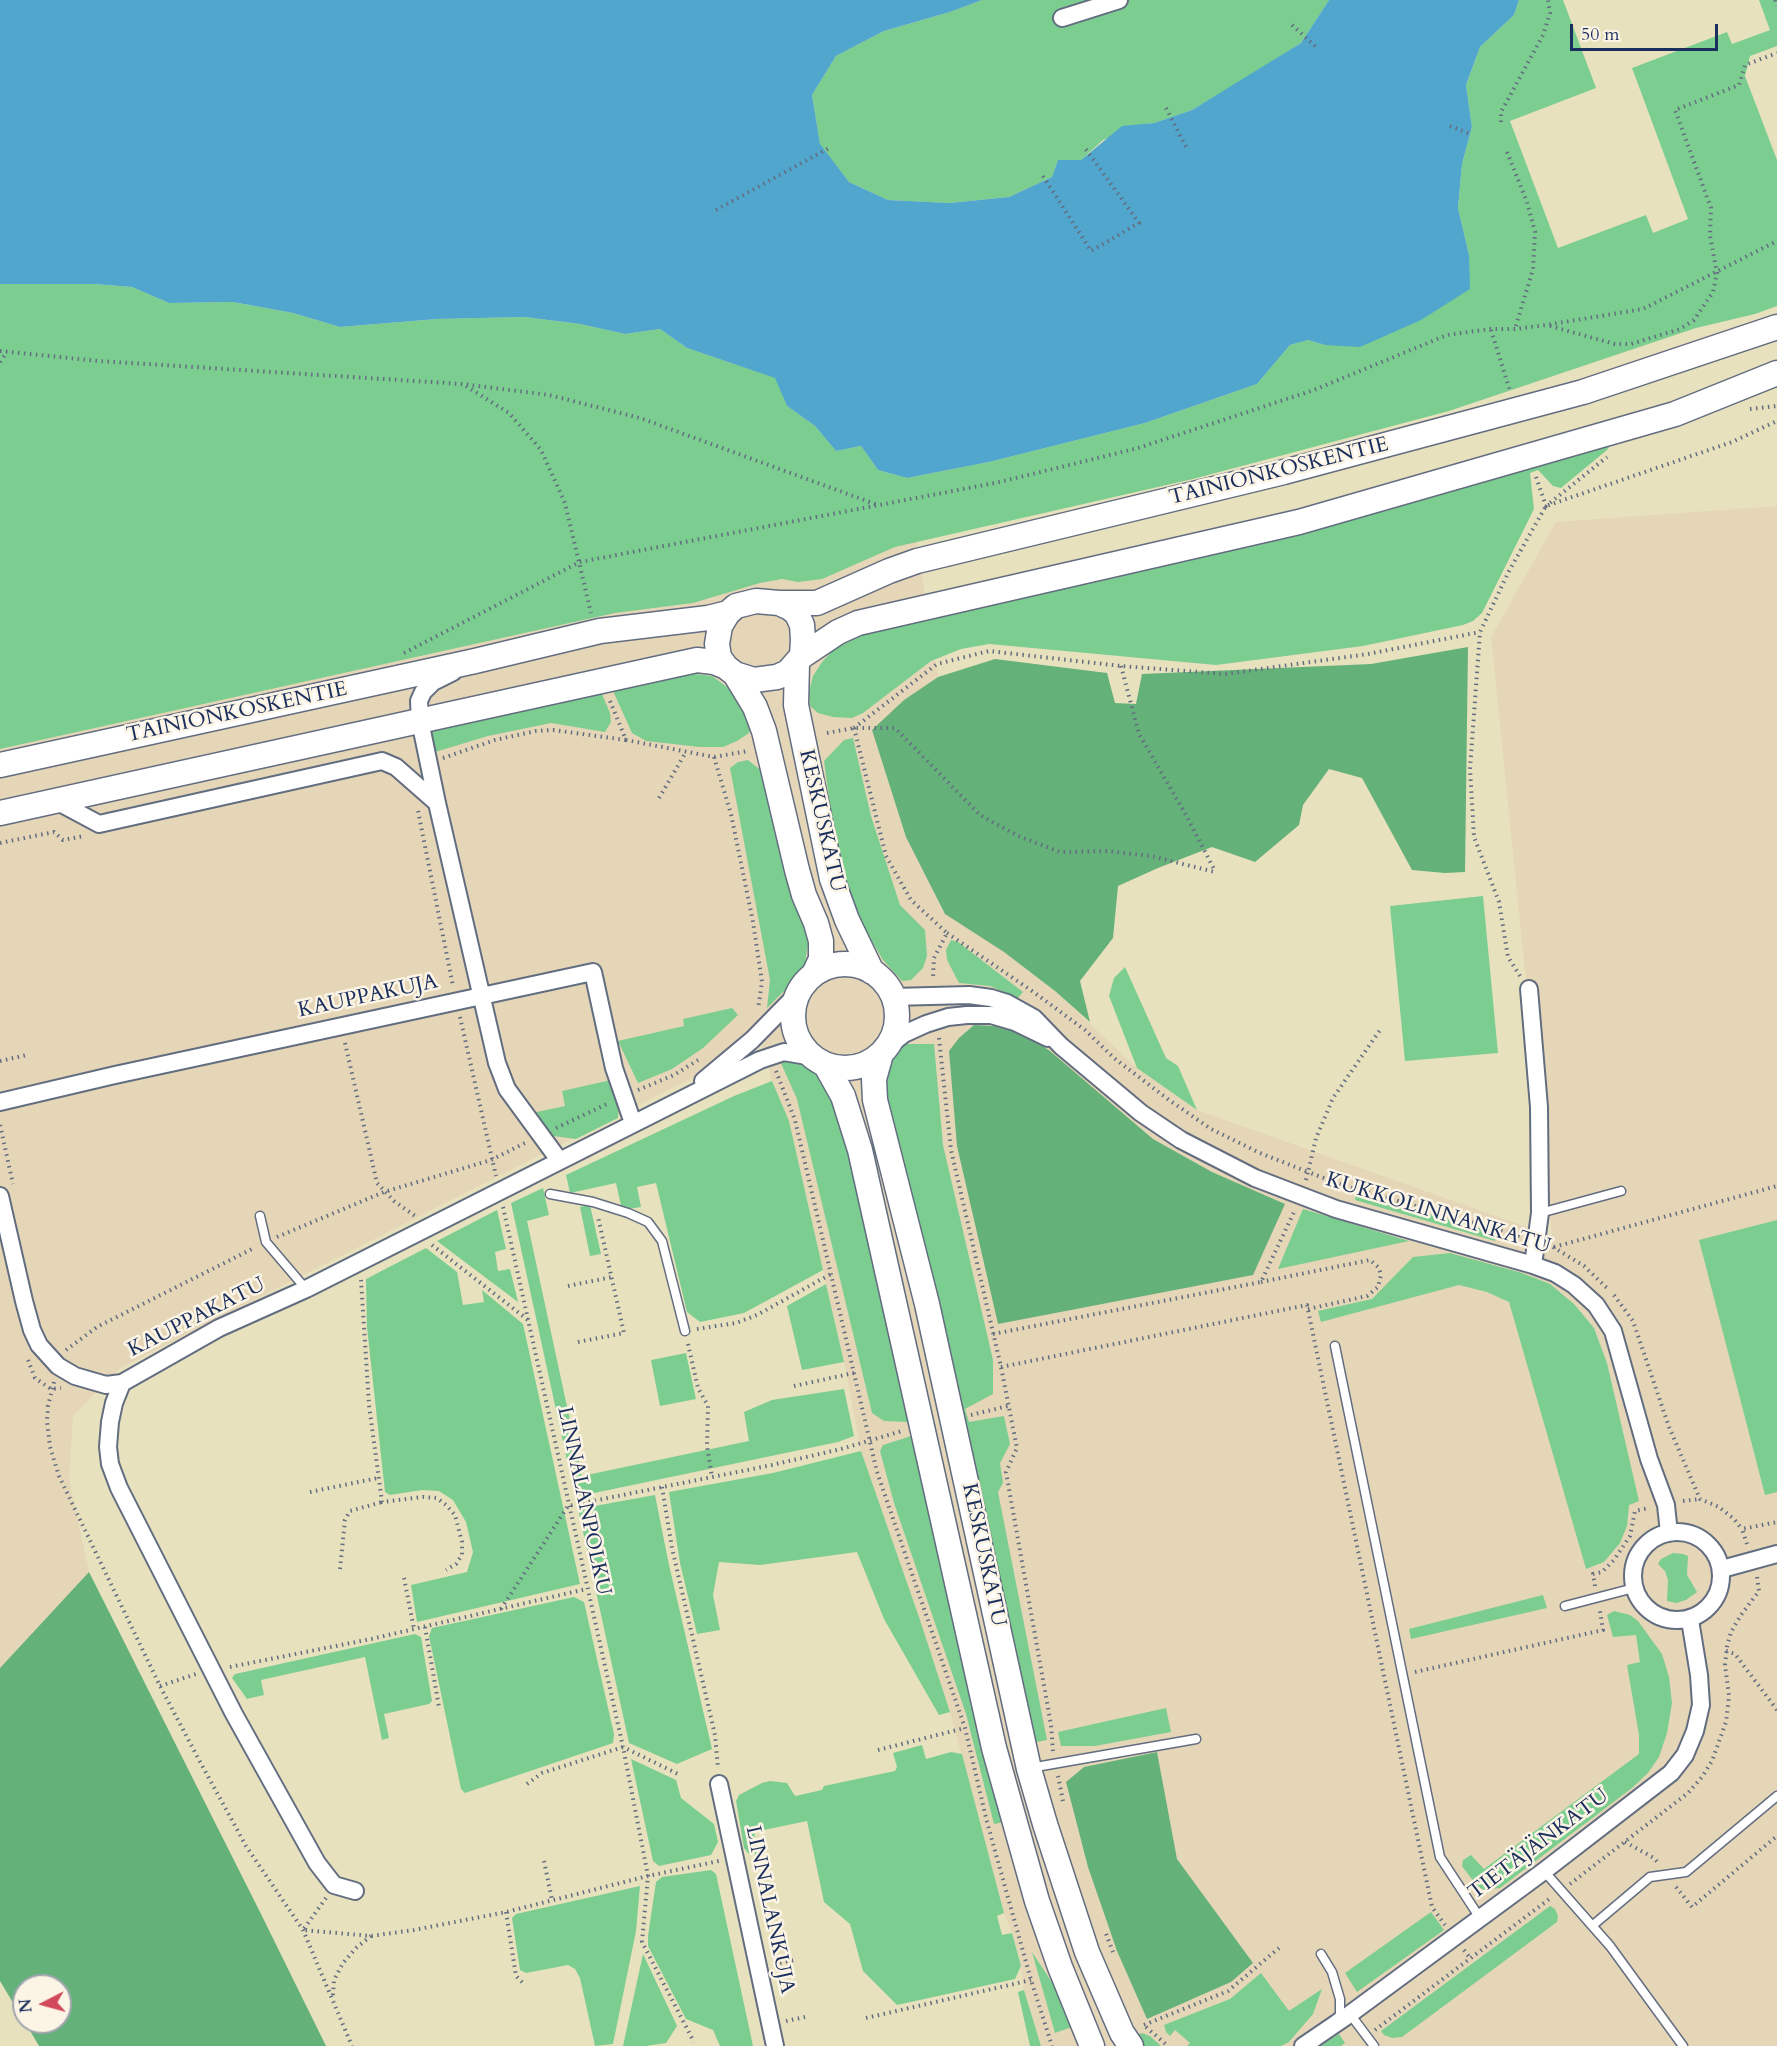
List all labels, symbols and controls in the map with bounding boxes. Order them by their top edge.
scale bar [1573,12,1722,50]
text: 50 m [1581,22,1620,47]
street label: TAINIONKOSKENTIE [1167,433,1391,511]
street label: TAINIONKOSKENTIE [124,677,350,749]
street label: KESKUSKATU [792,747,850,895]
street label: KAUPPAKUJA [296,970,440,1024]
street label: KUKKOLINNANKATU [1323,1168,1553,1260]
street label: KAUPPAKATU [124,1273,270,1363]
street label: LINNALANPOLKU [551,1404,615,1598]
street label: KESKUSKATU [956,1481,1010,1629]
street label: TIETÄJÄNKATU [1464,1784,1614,1906]
street label: LINNALANKUJA [739,1824,799,1996]
north arrow [12,1974,72,2034]
text: N [14,1998,38,2014]

